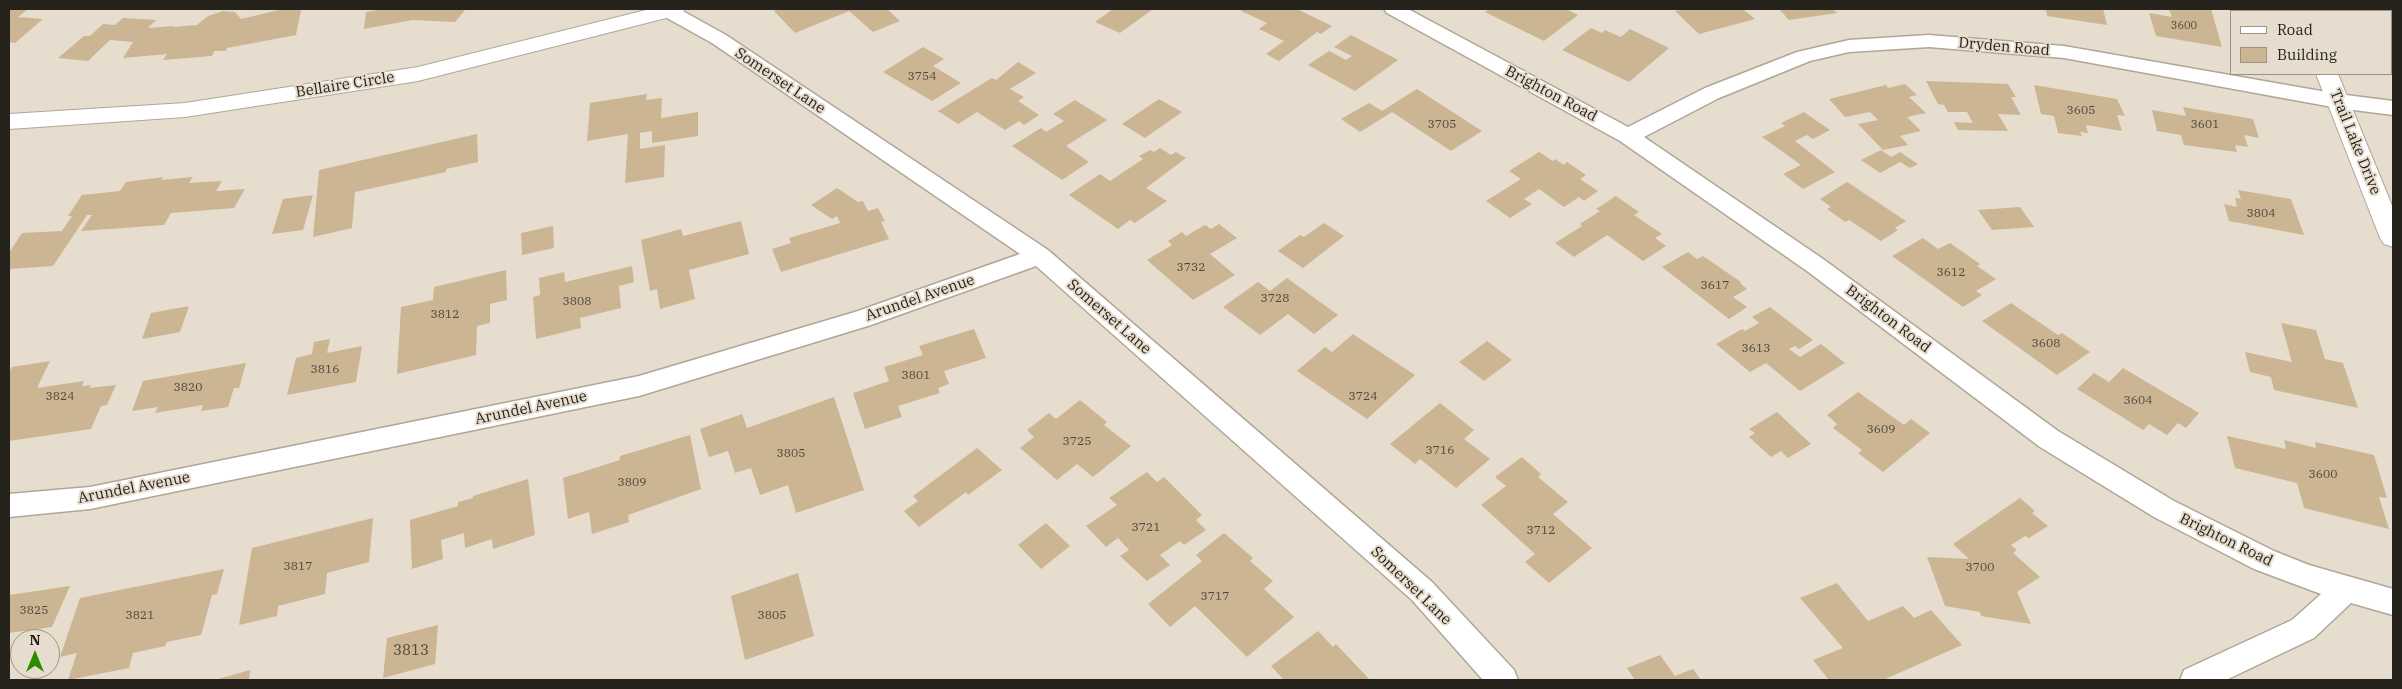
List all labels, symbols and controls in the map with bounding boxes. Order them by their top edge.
legend [2230,10,2392,75]
house number: 3600 [2171,19,2197,33]
text: Road [2277,20,2313,39]
street label: Dryden Road [1958,34,2050,60]
street label: Somerset Lane [731,44,829,118]
text: Building [2277,45,2337,64]
street label: Brighton Road [1502,62,1600,126]
street label: Bellaire Circle [294,68,396,102]
house number: 3754 [908,70,936,84]
street label: Trail Lake Drive [2326,87,2384,197]
house number: 3605 [2067,104,2095,118]
house number: 3705 [1428,118,1456,132]
house number: 3601 [2191,118,2219,132]
house number: 3804 [2247,207,2275,221]
house number: 3732 [1177,261,1205,275]
house number: 3612 [1937,266,1965,280]
street label: Arundel Avenue [863,271,977,325]
street label: Somerset Lane [1063,276,1155,358]
house number: 3617 [1701,279,1729,293]
street label: Brighton Road [1842,281,1934,357]
house number: 3728 [1261,292,1289,306]
house number: 3808 [563,295,591,309]
house number: 3812 [431,308,459,322]
house number: 3608 [2032,337,2060,351]
house number: 3613 [1742,342,1770,356]
house number: 3816 [311,363,339,377]
house number: 3801 [902,369,930,383]
house number: 3820 [174,381,202,395]
street label: Arundel Avenue [473,387,589,429]
house number: 3824 [46,390,74,404]
house number: 3724 [1349,390,1377,404]
house number: 3604 [2124,394,2152,408]
house number: 3609 [1867,423,1895,437]
house number: 3725 [1063,435,1091,449]
house number: 3716 [1426,444,1454,458]
house number: 3805 [777,447,805,461]
street label: Arundel Avenue [76,468,192,508]
house number: 3600 [2309,468,2337,482]
house number: 3809 [618,476,646,490]
street label: Brighton Road [2176,510,2276,570]
house number: 3721 [1132,521,1160,535]
house number: 3712 [1527,524,1555,538]
street label: Somerset Lane [1367,543,1455,629]
house number: 3817 [284,560,312,574]
house number: 3700 [1966,561,1994,575]
house number: 3717 [1201,590,1229,604]
house number: 3825 [20,604,48,618]
house number: 3821 [126,609,154,623]
house number: 3805 [758,609,786,623]
north arrow [10,629,60,679]
text: N [29,631,41,649]
house number: 3813 [393,642,429,660]

